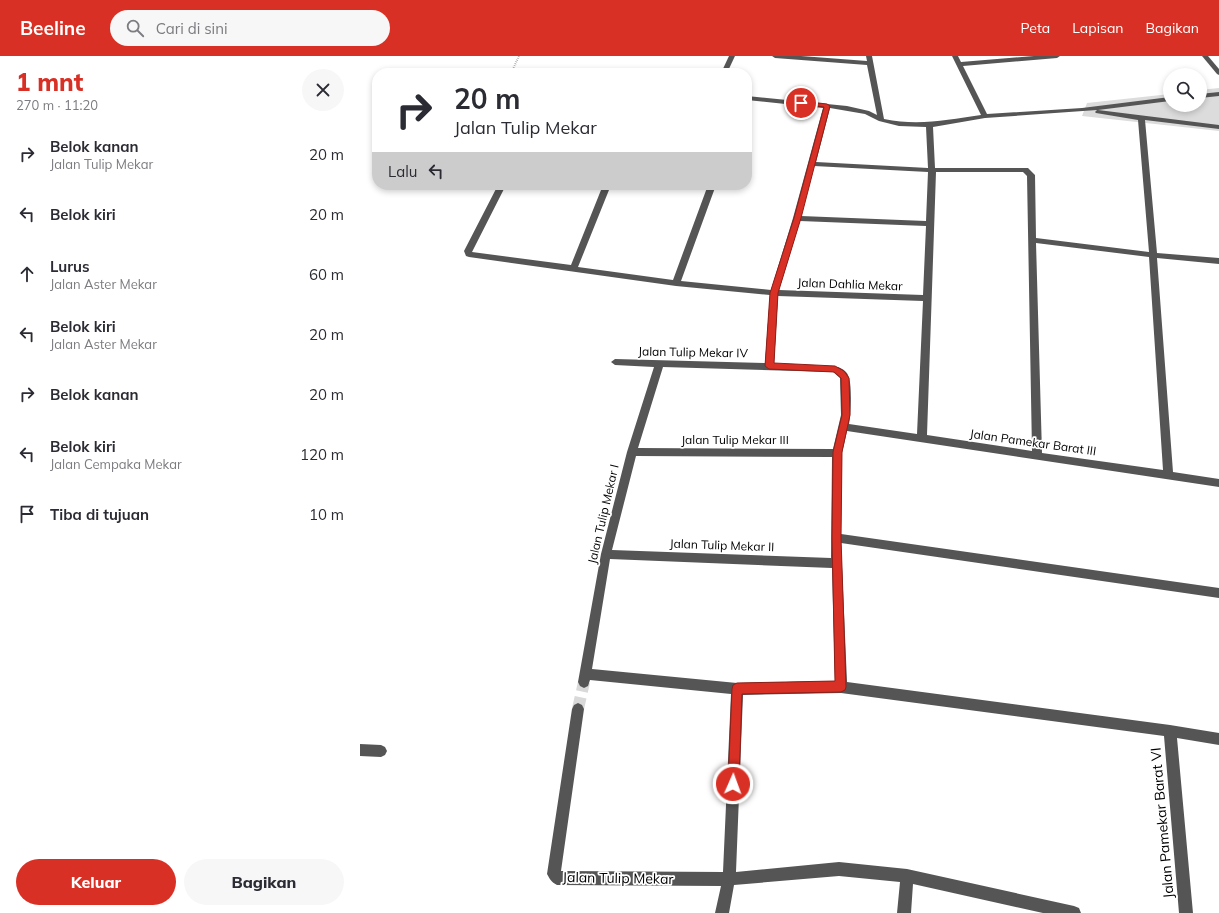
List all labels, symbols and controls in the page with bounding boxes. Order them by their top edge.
search box [110,10,390,46]
text: Beeline [20,16,86,40]
icon: search [124,17,146,39]
text: Cari di sini [156,19,228,38]
text: Peta [1021,19,1050,37]
text: Lapisan [1072,19,1124,37]
text: Bagikan [1146,19,1199,37]
text: 1 mnt [16,67,83,97]
map controls [1163,68,1207,112]
button: search [1163,68,1207,112]
button: close [302,69,344,111]
text: 20 m [454,81,520,116]
icon: right [388,84,440,136]
pin [784,86,818,120]
icon: arrive [790,92,812,114]
text: 270 m · 11:20 [16,97,98,113]
text: Jalan Tulip Mekar [454,116,597,139]
text: Belok kanan [50,137,139,156]
icon: right [16,143,38,165]
text: 20 m [309,145,344,164]
text: Jalan Tulip Mekar [50,156,153,172]
icon: left [425,160,447,182]
text: Lalu [388,162,417,181]
icon: left [16,203,38,225]
text: Belok kiri [50,205,116,224]
text: 20 m [309,205,344,224]
text: Lurus [50,257,90,276]
icon: ahead [16,263,38,285]
text: 60 m [309,265,344,284]
street label: Jalan Dahlia Mekar [797,275,903,293]
text: Jalan Aster Mekar [50,276,157,292]
text: Belok kiri [50,317,116,336]
icon: left [16,323,38,345]
text: 20 m [309,325,344,344]
text: Jalan Aster Mekar [50,336,157,352]
street label: Jalan Tulip Mekar IV [638,344,749,360]
icon: right [16,383,38,405]
text: Belok kanan [50,385,139,404]
text: 20 m [309,385,344,404]
street label: Jalan Pamekar Barat III [969,426,1097,458]
street label: Jalan Tulip Mekar III [681,432,789,447]
text: Belok kiri [50,437,116,456]
icon: left [16,443,38,465]
text: 120 m [300,445,344,464]
text: Jalan Cempaka Mekar [50,456,182,472]
street label: Jalan Tulip Mekar I [584,463,622,565]
icon: arrive [16,503,38,525]
text: Tiba di tujuan [50,505,149,524]
text: 10 m [309,505,344,524]
street label: Jalan Tulip Mekar II [669,536,775,554]
street label: Jalan Pamekar Barat VI [1146,747,1178,899]
position arrow [712,763,754,805]
button: Keluar [16,859,176,905]
button: Bagikan [184,859,344,905]
street label: Jalan Tulip Mekar [562,868,675,888]

